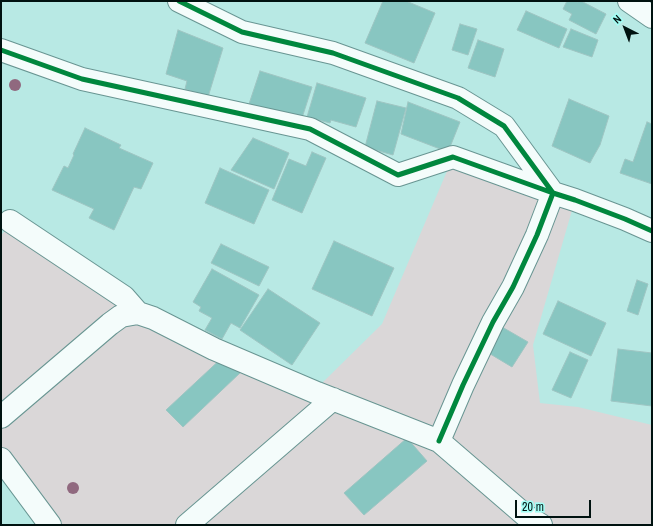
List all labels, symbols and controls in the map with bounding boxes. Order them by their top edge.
north arrow [605,8,645,48]
text: N [610,12,624,26]
scale bar [517,492,593,518]
text: 20 m [522,499,544,515]

